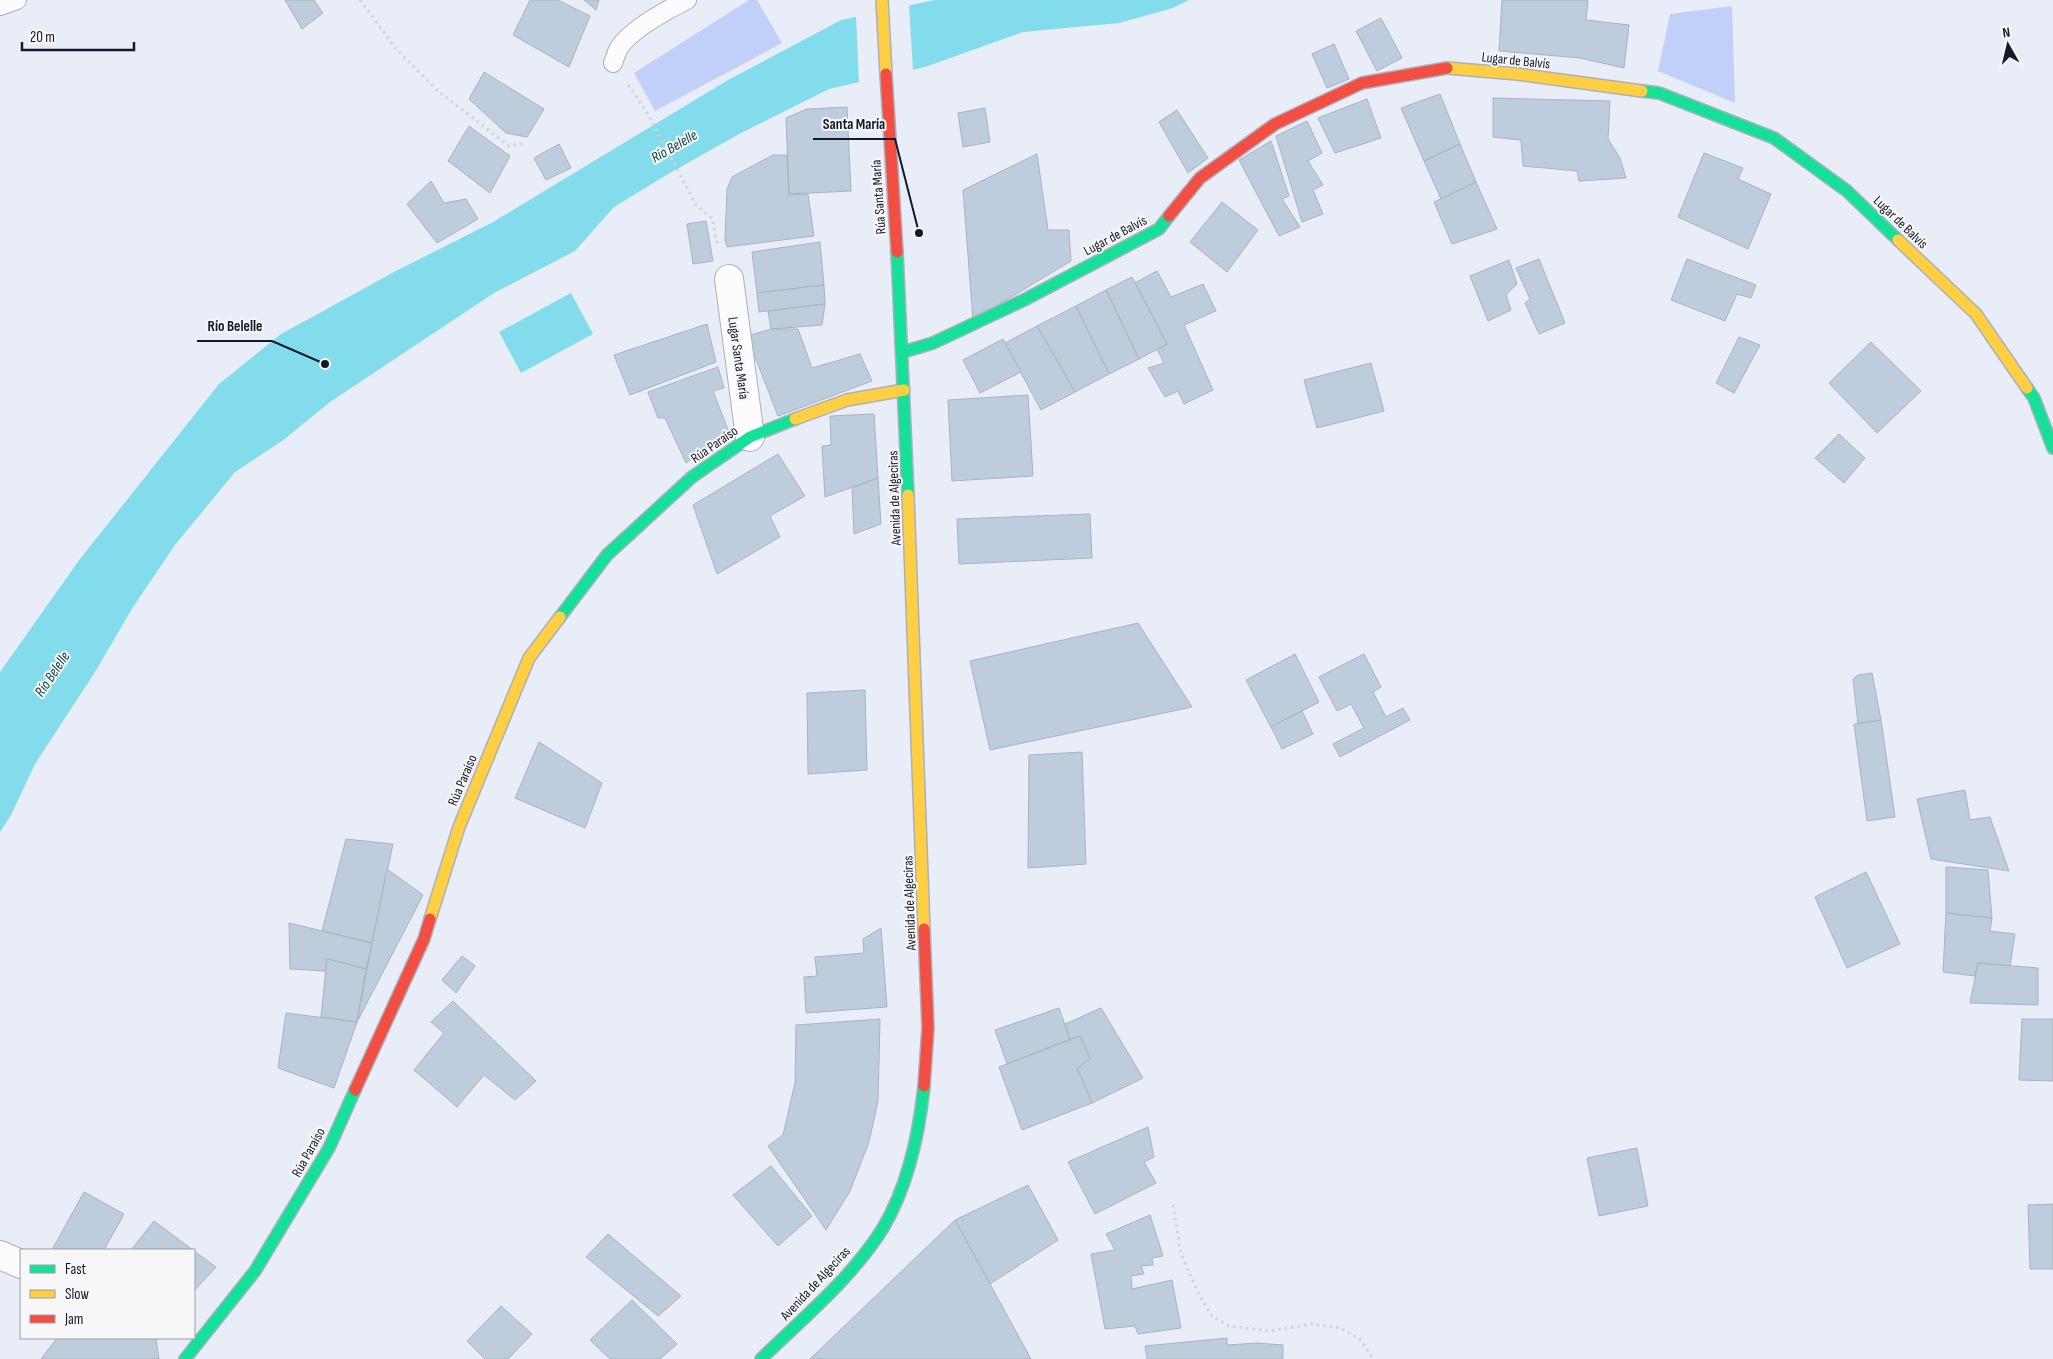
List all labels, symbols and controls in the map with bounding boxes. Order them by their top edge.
scale bar [22,20,135,52]
north arrow [1983,20,2033,70]
text: N [2001,24,2011,42]
text: 20 m [30,28,55,47]
street label: Lugar de Balvís [1481,48,1551,73]
callout: Santa María [813,109,895,139]
text: Santa María [823,115,885,134]
water label: Río Belelle [648,126,701,167]
street label: Rúa Santa María [867,159,890,235]
street label: Lugar de Balvís [1870,192,1931,252]
street label: Lugar de Balvís [1081,212,1150,259]
callout: Río Belelle [197,311,272,341]
street label: Lugar Santa María [724,316,753,400]
text: Río Belelle [208,317,262,336]
street label: Rúa Paraíso [687,422,741,467]
street label: Avenida de Algeciras [884,450,905,547]
water label: Río Belelle [30,648,74,700]
street label: Rúa Paraíso [444,752,481,808]
street label: Avenida de Algeciras [899,855,920,952]
street label: Rúa Paraíso [288,1124,329,1180]
street label: Avenida de Algeciras [776,1243,854,1325]
legend [20,1249,195,1339]
text: Fast [65,1260,87,1279]
text: Slow [65,1285,89,1304]
text: Jam [64,1310,83,1329]

